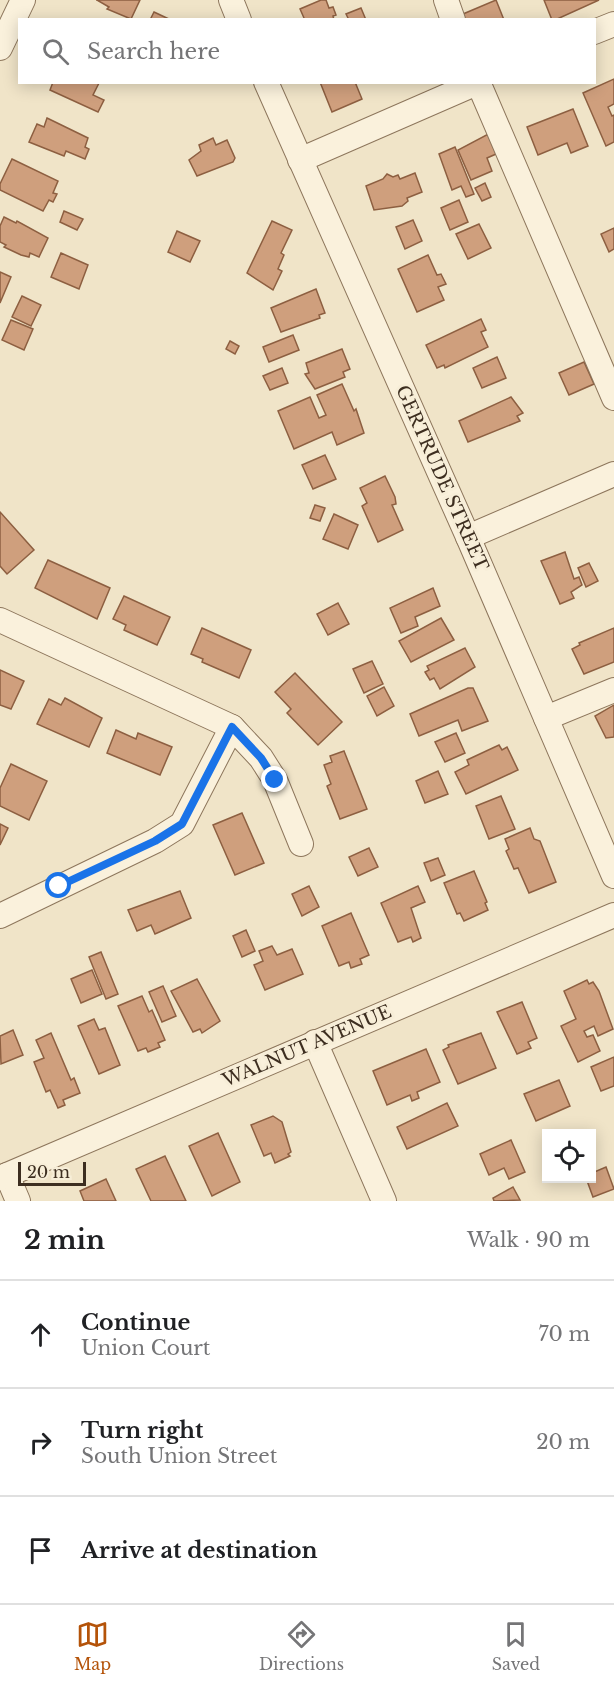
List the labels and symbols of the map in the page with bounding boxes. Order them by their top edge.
street label: GERTRUDE STREET [391,382,493,575]
route end [261,766,287,792]
route start [45,872,71,898]
street label: WALNUT AVENUE [218,1000,395,1092]
scale bar [18,1159,86,1186]

